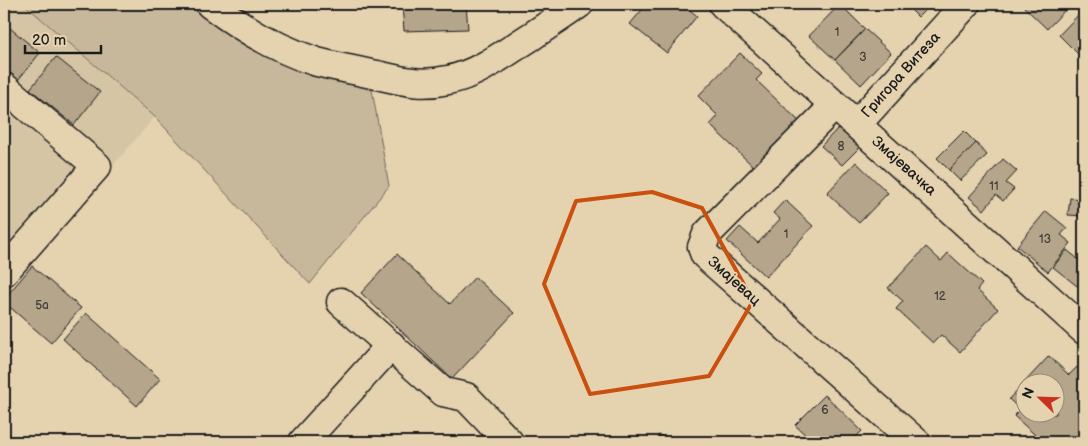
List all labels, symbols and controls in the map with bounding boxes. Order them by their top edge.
scale bar [25,22,101,54]
house number: 1 [835,25,839,40]
street label: Григора Витеза [857,28,945,122]
text: 20 m [32,31,66,50]
house number: 3 [859,50,867,65]
street label: Змајевачка [868,132,940,200]
house number: 8 [838,139,845,154]
house number: 11 [989,179,999,194]
house number: 1 [784,227,788,242]
house number: 13 [1039,232,1051,247]
street label: Змајевац [704,252,765,310]
house number: 12 [934,289,946,304]
house number: 5a [35,298,49,313]
north arrow [1016,374,1066,424]
text: N [1019,385,1038,401]
house number: 6 [821,403,829,418]

